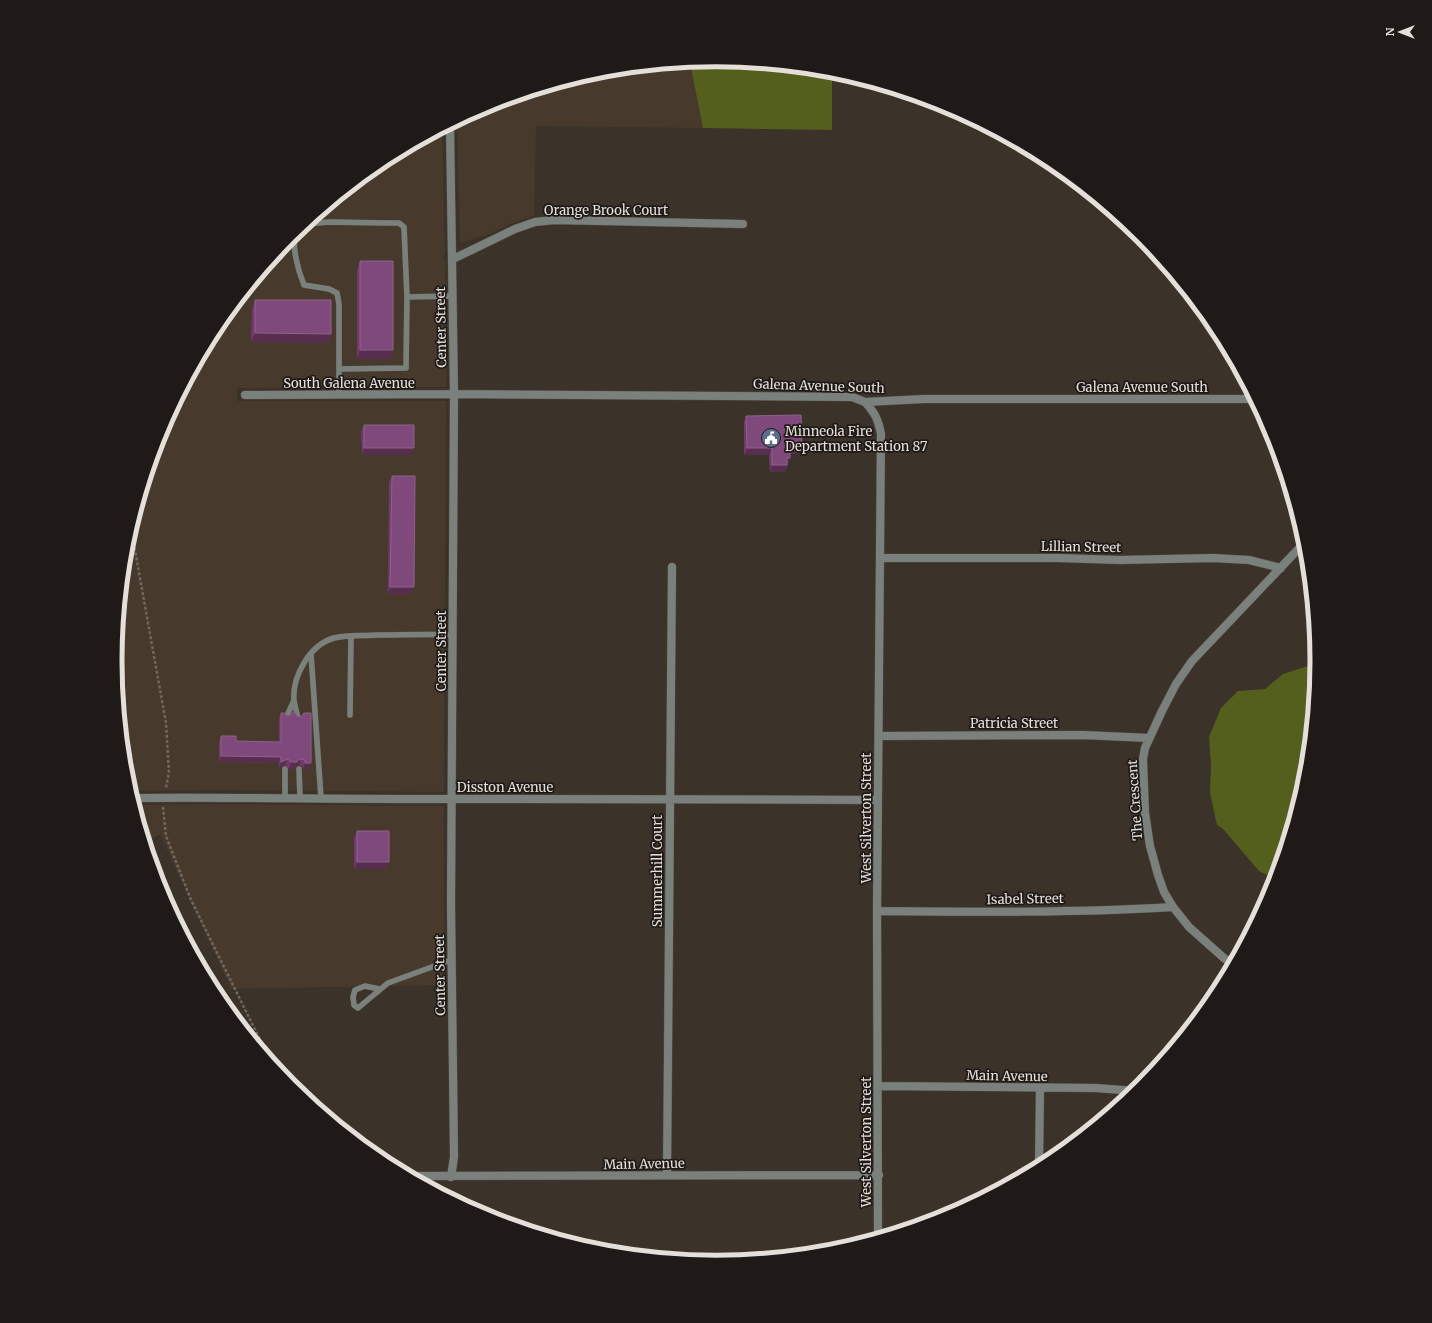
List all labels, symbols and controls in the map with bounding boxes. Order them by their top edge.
north arrow [1380,12,1420,52]
text: N [1383,27,1397,36]
street label: Orange Brook Court [544,202,668,219]
street label: Center Street [432,286,450,368]
street label: South Galena Avenue [283,375,415,392]
street label: Galena Avenue South [753,375,885,397]
street label: Galena Avenue South [1076,379,1208,396]
place label: Minneola Fire Department Station 87 [785,423,928,455]
public building icon: Minneola Fire Department Station 87 [760,427,782,449]
street label: Lillian Street [1041,538,1121,556]
street label: Center Street [433,610,450,692]
street label: Patricia Street [970,715,1058,732]
street label: West Silverton Street [858,753,875,884]
street label: The Crescent [1124,759,1146,841]
street label: Disston Avenue [457,779,553,796]
street label: Summerhill Court [649,815,666,927]
street label: Isabel Street [986,890,1064,908]
street label: Center Street [431,934,449,1016]
street label: Main Avenue [966,1067,1048,1085]
street label: West Silverton Street [858,1077,875,1208]
street label: Main Avenue [603,1155,685,1173]

